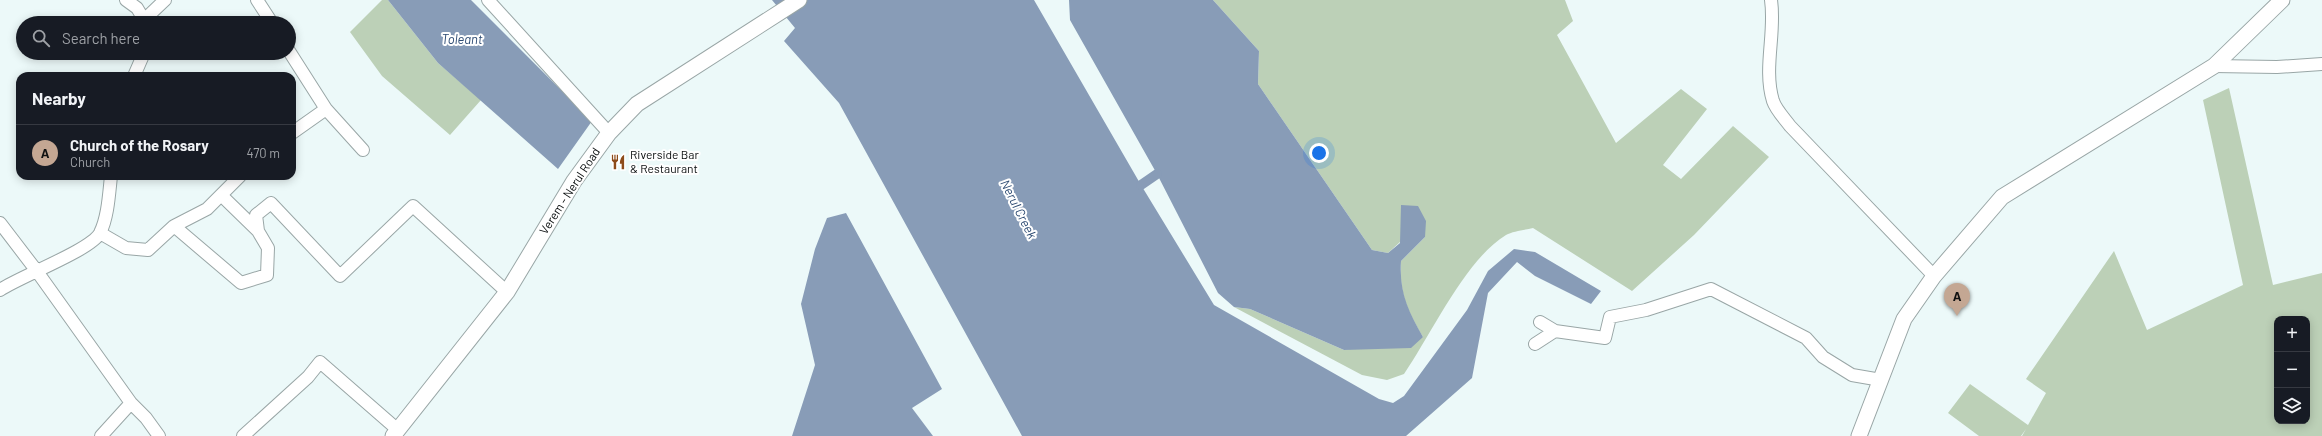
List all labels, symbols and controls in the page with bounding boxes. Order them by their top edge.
search box [16,16,296,60]
icon: search [30,27,52,49]
text: Search here [62,29,140,47]
water label: Toleant [441,31,483,47]
text: Nearby [32,88,86,108]
text: Church of the Rosary [70,136,209,154]
your location [1309,143,1329,163]
text: A [41,145,49,161]
text: 470 m [246,145,280,161]
street label: Verem - Nerul Road [536,145,602,236]
place label: Riverside Bar & Restaurant [630,147,699,175]
restaurant icon: Riverside Bar & Restaurant [609,153,627,171]
text: Church [70,154,110,170]
water label: Nerul Creek [997,177,1041,242]
pin: A [1944,283,1970,316]
map controls [2274,316,2310,424]
button: + [2274,316,2310,352]
button: − [2274,352,2310,388]
button: layers [2274,388,2310,424]

